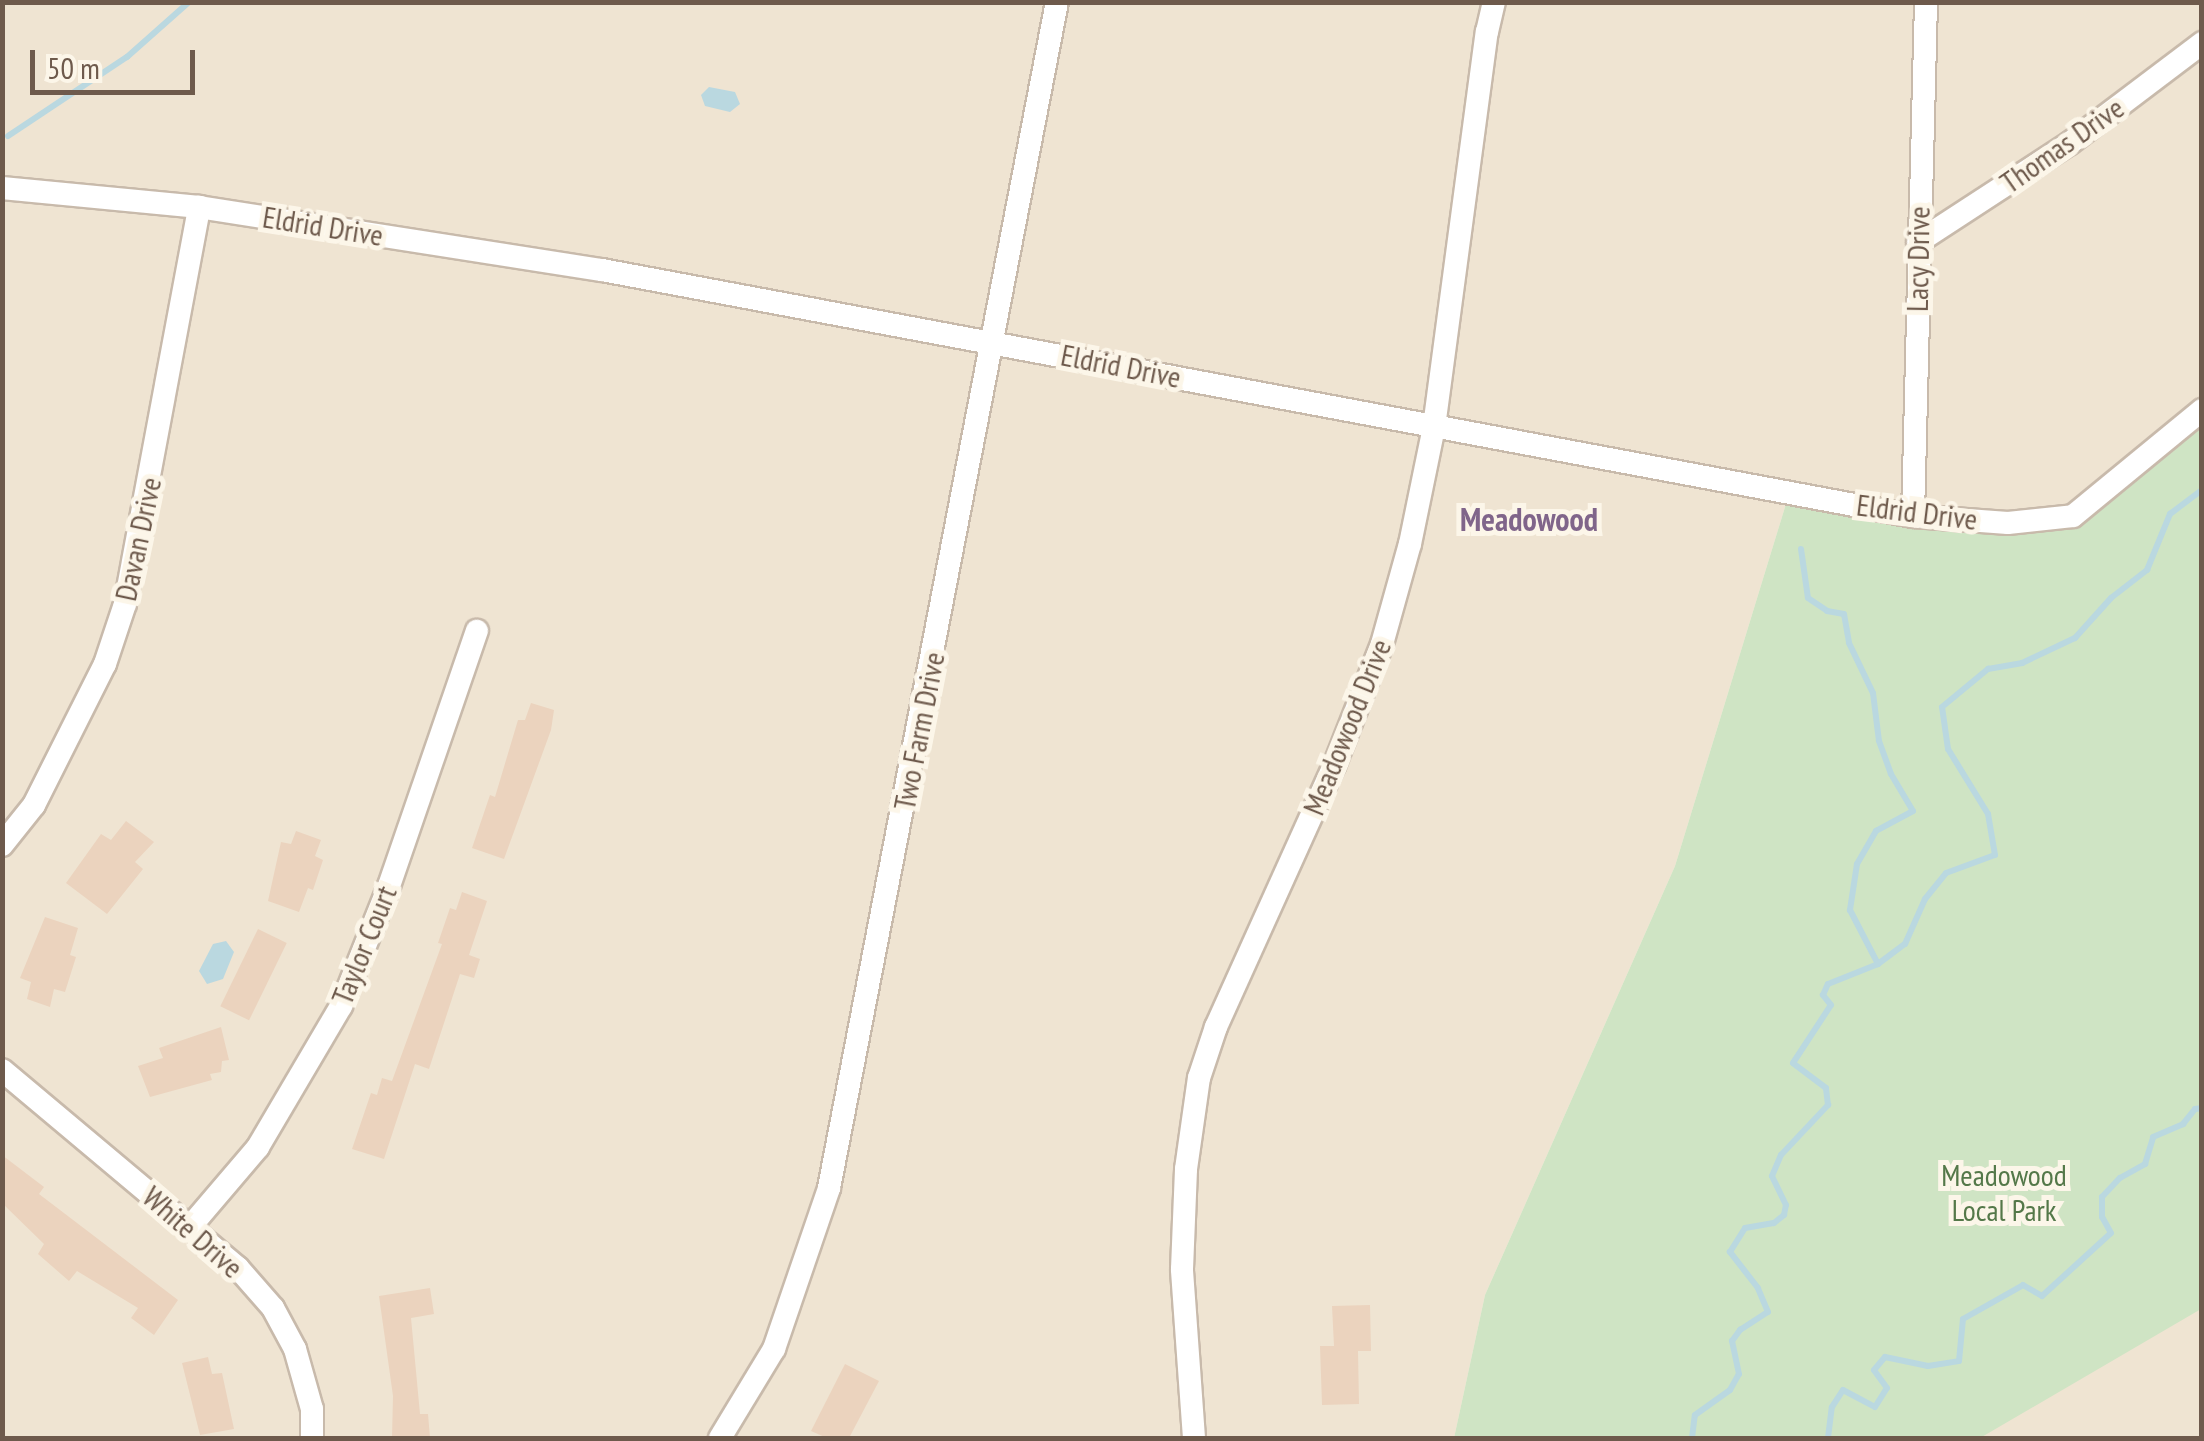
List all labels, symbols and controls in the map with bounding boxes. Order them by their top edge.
scale bar [35,30,200,92]
text: 50 m [47,48,100,87]
street label: Thomas Drive [1993,89,2131,201]
street label: Eldrid Drive [260,199,386,253]
street label: Lacy Drive [1899,205,1937,313]
street label: Eldrid Drive [1058,337,1184,395]
street label: Davan Drive [107,474,169,604]
street label: Eldrid Drive [1855,487,1979,537]
district label: Meadowood [1460,500,1598,538]
street label: Meadowood Drive [1295,634,1399,820]
street label: Two Farm Drive [886,649,952,813]
street label: Taylor Court [324,880,404,1010]
park label: Meadowood Local Park [1941,1157,2067,1228]
street label: White Drive [135,1179,251,1285]

